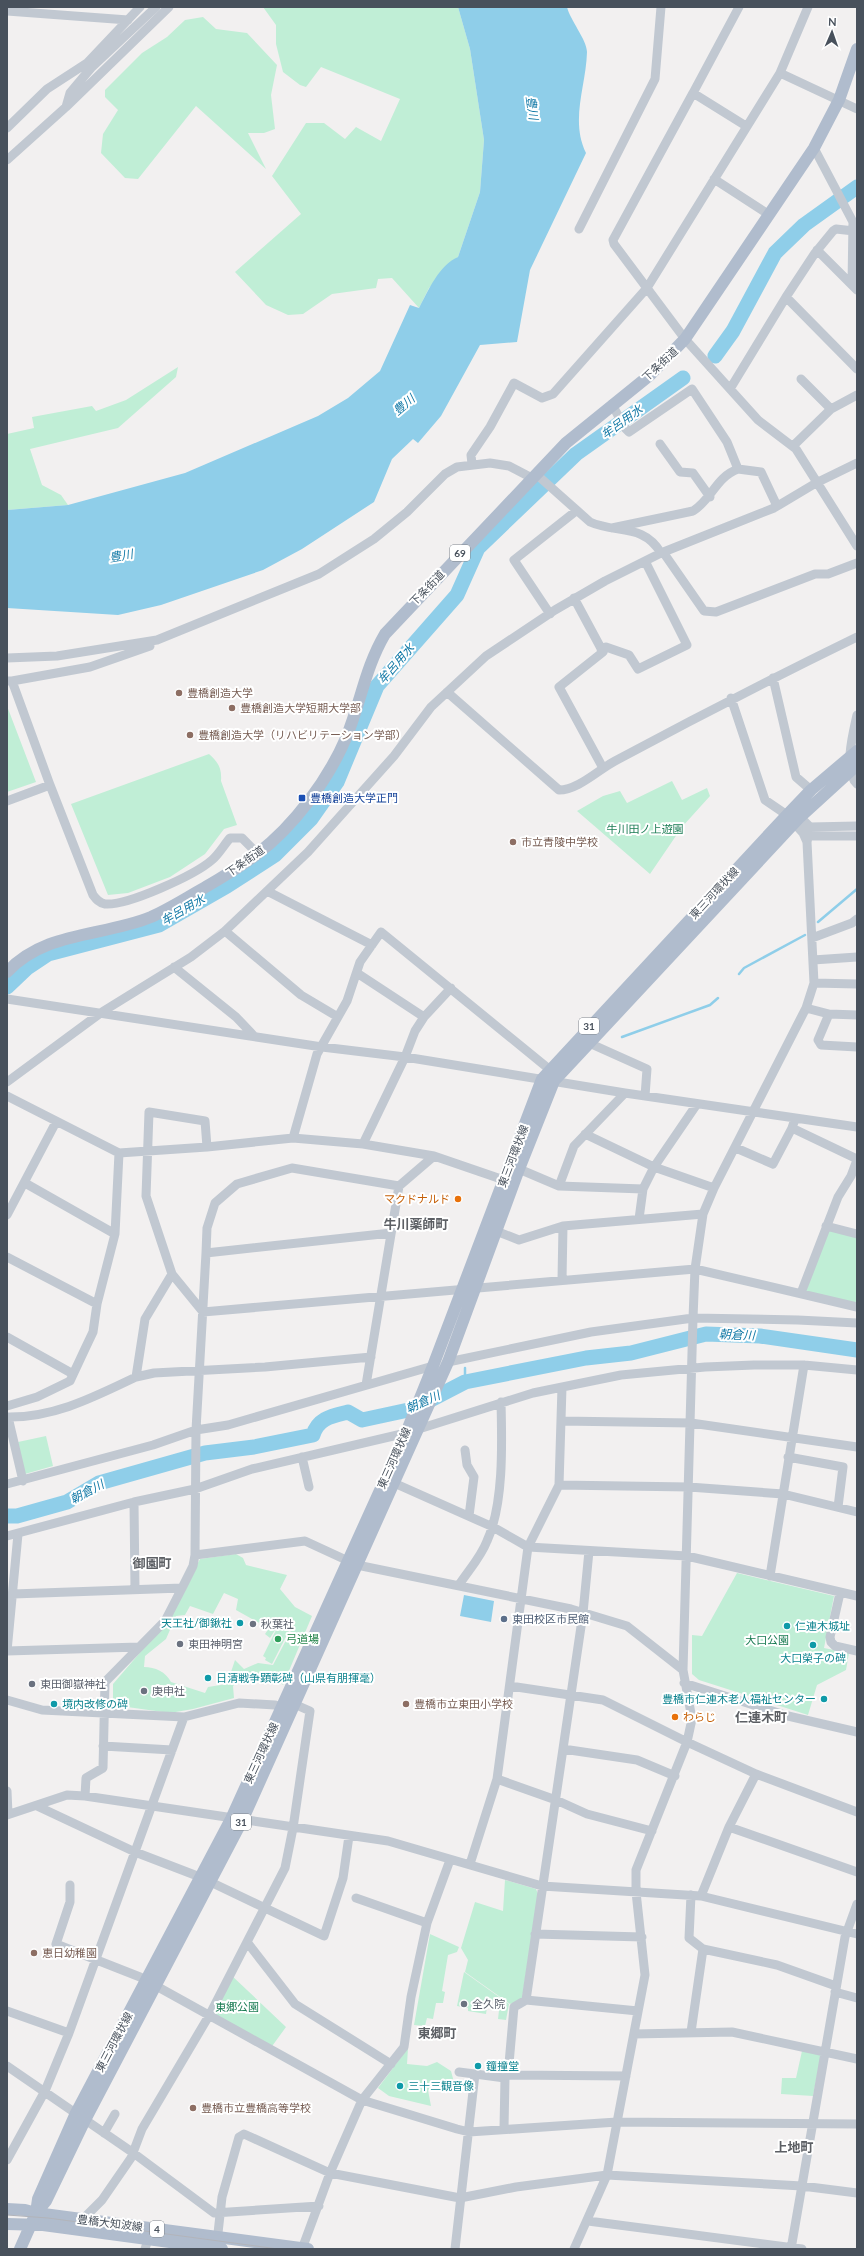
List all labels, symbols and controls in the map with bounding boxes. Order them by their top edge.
north arrow [812,12,852,52]
text: N [828,15,837,28]
water label: 豊川 [523,95,542,123]
street label: 下条街道 [639,344,680,383]
water label: 豊川 [390,390,419,418]
water label: 牟呂用水 [598,400,647,442]
road number: 69 [450,545,470,561]
water label: 豊川 [108,546,136,565]
street label: 下条街道 [407,567,447,608]
water label: 牟呂用水 [374,639,418,687]
place label: 豊橋創造大学 [187,686,253,699]
marker: 豊橋創造大学 [174,688,184,698]
place label: 豊橋創造大学短期大学部 [240,701,361,714]
marker: 豊橋創造大学短期大学部 [227,703,237,713]
place label: 豊橋創造大学（リハビリテーション学部） [198,728,407,741]
marker: 豊橋創造大学（リハビリテーション学部） [185,730,195,740]
place label: 豊橋創造大学正門 [310,791,398,804]
marker: 豊橋創造大学正門 [297,793,307,803]
park label: 牛川田ノ上遊園 [607,822,684,835]
place label: 市立青陵中学校 [521,835,598,848]
marker: 市立青陵中学校 [508,837,518,847]
street label: 下条街道 [223,843,266,879]
street label: 東三河環状線 [686,864,741,921]
water label: 牟呂用水 [158,890,209,928]
road number: 31 [579,1018,599,1034]
street label: 東三河環状線 [495,1123,530,1189]
place label: マクドナルド [384,1192,450,1205]
marker: マクドナルド [453,1194,463,1204]
district label: 牛川薬師町 [383,1216,449,1232]
water label: 朝倉川 [719,1326,757,1343]
water label: 朝倉川 [403,1387,444,1416]
street label: 東三河環状線 [374,1425,413,1491]
water label: 朝倉川 [67,1476,108,1507]
district label: 御園町 [132,1555,172,1571]
place label: 東田校区市民館 [512,1612,589,1625]
marker: 東田校区市民館 [499,1614,509,1624]
place label: 天王社/御鍬社 [161,1616,232,1629]
place label: 秋葉社 [261,1617,294,1630]
marker: 天王社/御鍬社 [235,1618,245,1628]
marker: 秋葉社 [248,1619,258,1629]
place label: 仁連木城址 [795,1619,850,1632]
marker: 仁連木城址 [782,1621,792,1631]
place label: 弓道場 [286,1632,319,1645]
park label: 大口公園 [745,1633,789,1646]
marker: 弓道場 [273,1634,283,1644]
place label: 東田神明宮 [188,1637,243,1650]
marker: 東田神明宮 [175,1639,185,1649]
marker: 大口榮子の碑 [808,1640,818,1650]
place label: 大口榮子の碑 [780,1651,846,1664]
place label: 日清戦争顕彰碑（山県有朋揮毫） [216,1671,381,1684]
marker: 日清戦争顕彰碑（山県有朋揮毫） [203,1673,213,1683]
place label: 東田御嶽神社 [40,1677,106,1690]
marker: 東田御嶽神社 [27,1679,37,1689]
place label: 庚申社 [152,1684,185,1697]
marker: 庚申社 [139,1686,149,1696]
place label: 豊橋市仁連木老人福祉センター [662,1692,816,1705]
marker: 豊橋市仁連木老人福祉センター [819,1694,829,1704]
place label: 境内改修の碑 [62,1697,128,1710]
place label: 豊橋市立東田小学校 [414,1697,513,1710]
marker: 境内改修の碑 [49,1699,59,1709]
marker: 豊橋市立東田小学校 [401,1699,411,1709]
district label: 仁連木町 [735,1709,787,1725]
place label: わらじ [683,1710,716,1723]
marker: わらじ [670,1712,680,1722]
street label: 東三河環状線 [241,1720,280,1785]
road number: 31 [231,1814,251,1830]
place label: 恵日幼稚園 [42,1946,97,1959]
marker: 恵日幼稚園 [29,1948,39,1958]
place label: 全久院 [472,1997,505,2010]
marker: 全久院 [459,1999,469,2009]
park label: 東郷公園 [215,2000,259,2013]
street label: 東三河環状線 [92,2010,135,2074]
district label: 東郷町 [417,2025,457,2041]
place label: 鐘撞堂 [486,2059,519,2072]
marker: 鐘撞堂 [473,2061,483,2071]
place label: 三十三観音像 [408,2079,474,2092]
marker: 三十三観音像 [395,2081,405,2091]
place label: 豊橋市立豊橋高等学校 [201,2101,311,2114]
marker: 豊橋市立豊橋高等学校 [188,2103,198,2113]
district label: 上地町 [774,2139,814,2155]
street label: 豊橋大知波線 [77,2212,144,2233]
road number: 4 [150,2221,164,2237]

